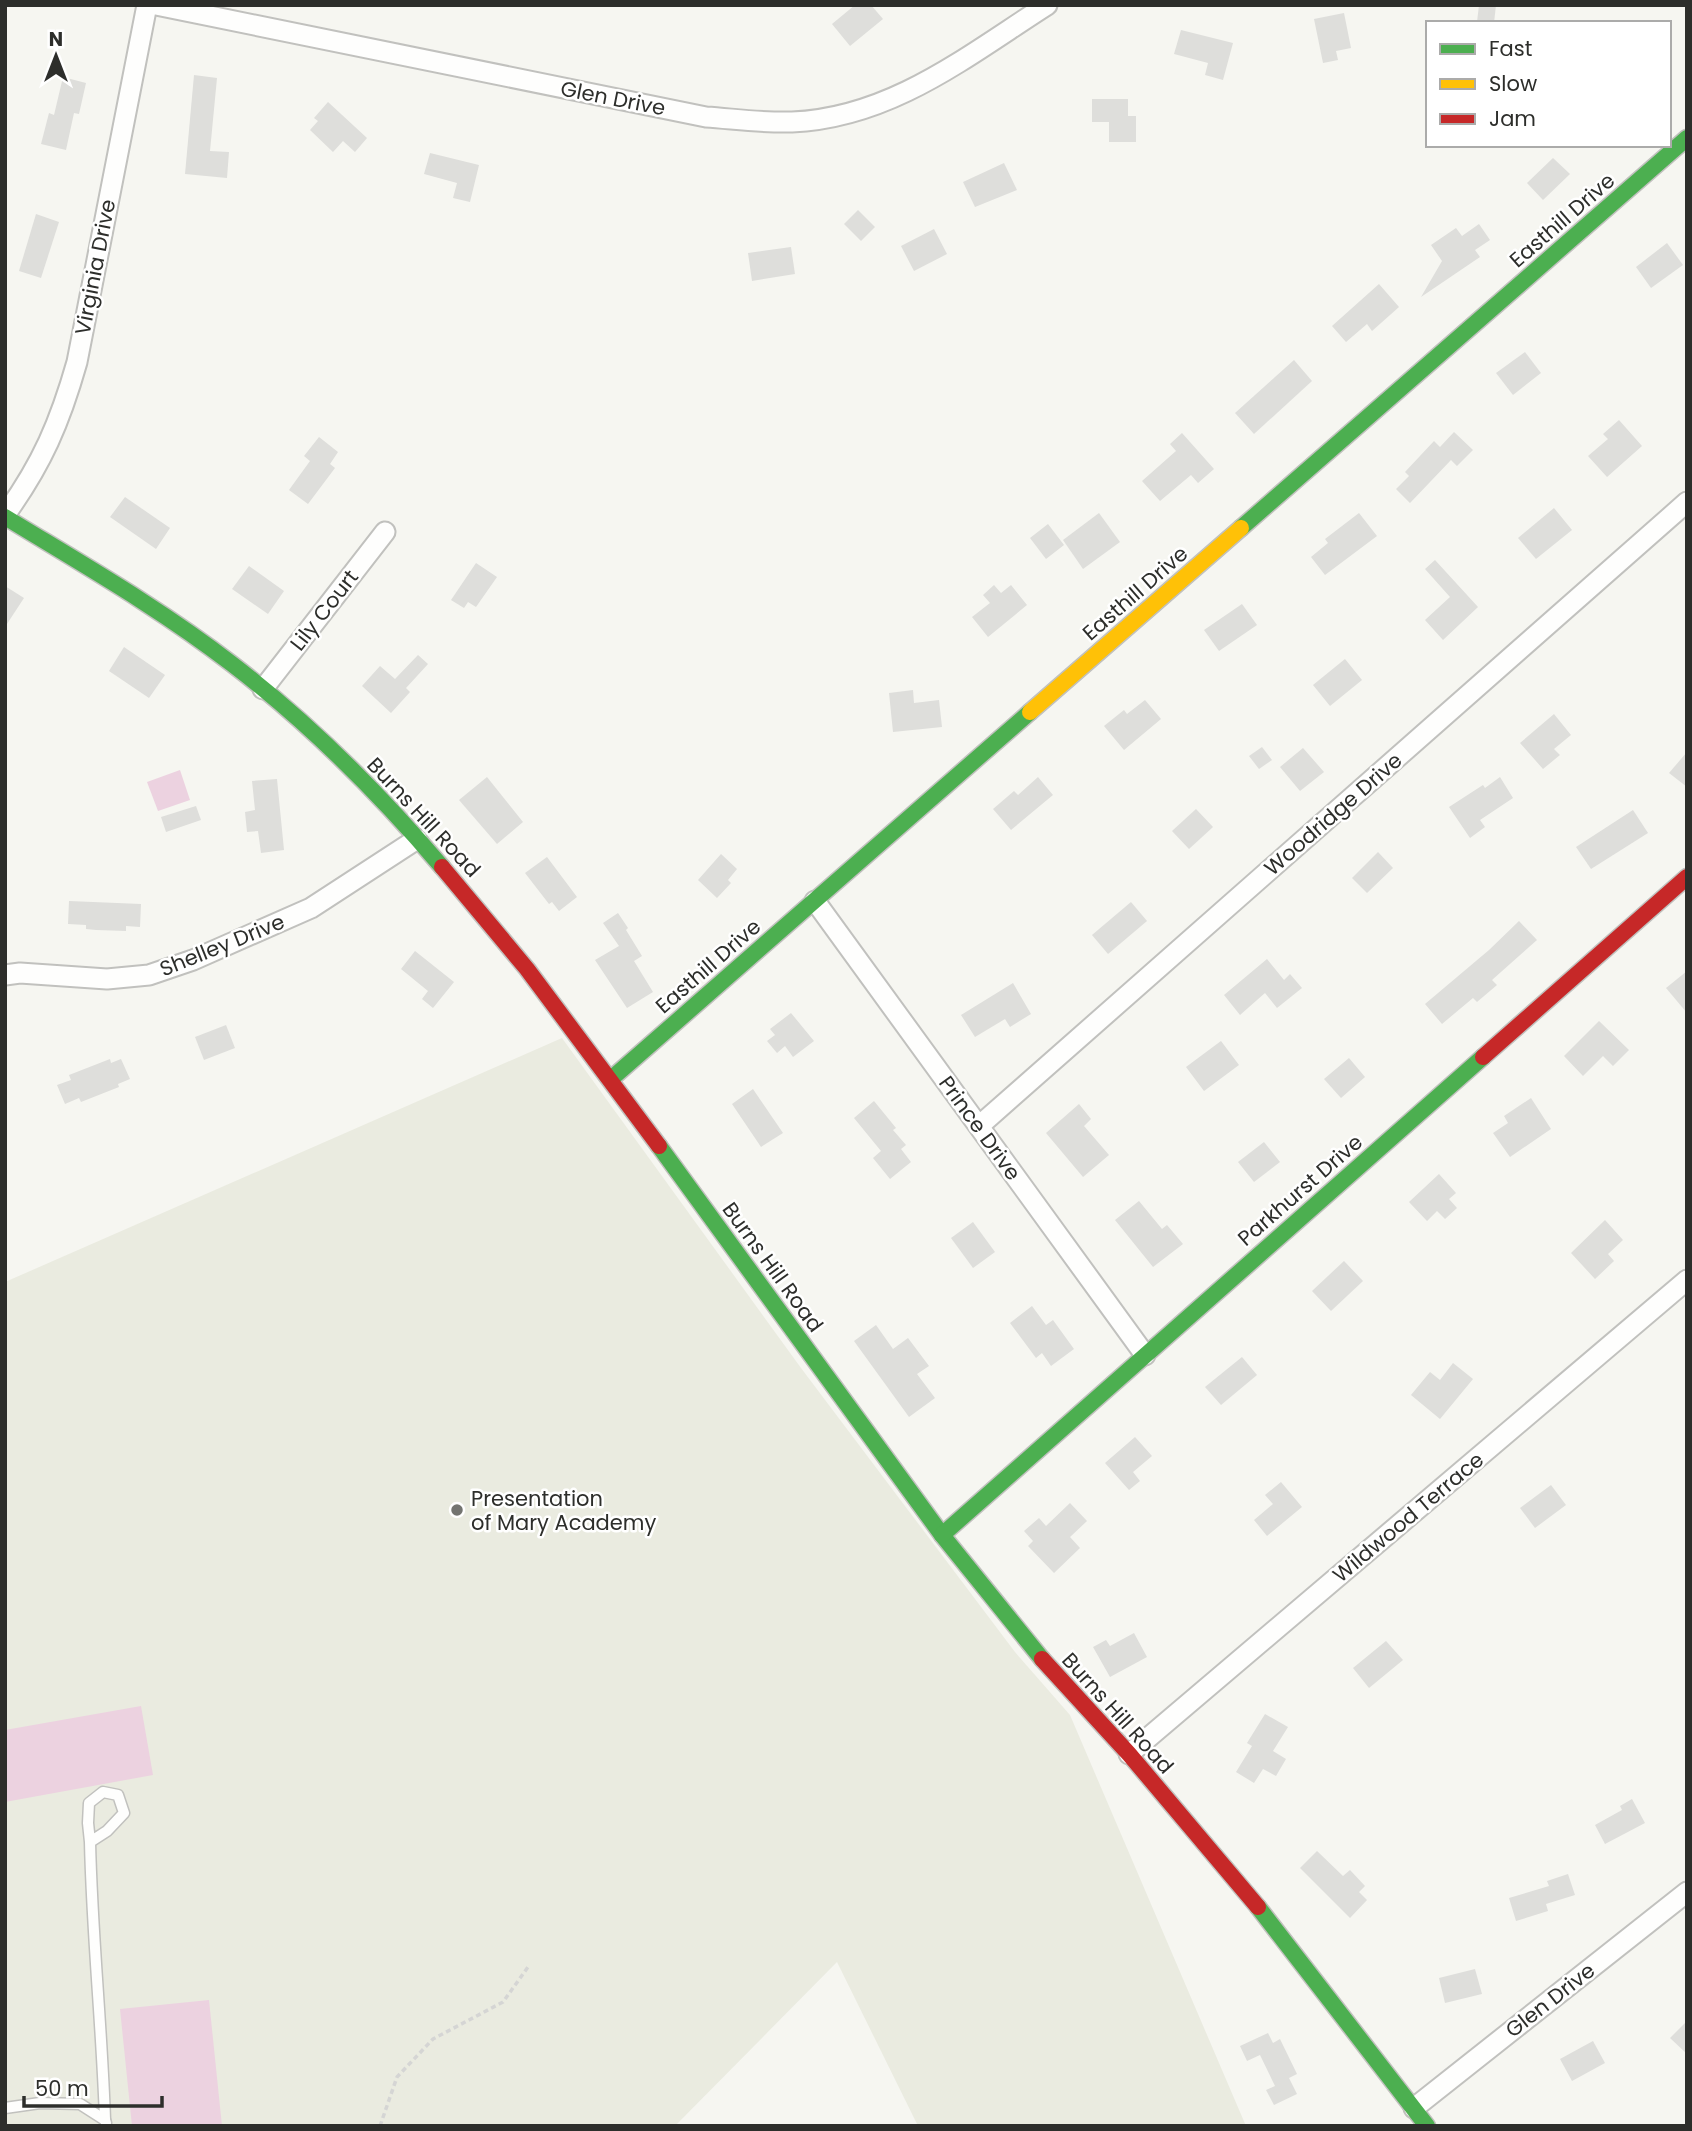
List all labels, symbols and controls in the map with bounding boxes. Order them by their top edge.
north arrow [21,21,91,91]
legend [1426,21,1671,147]
text: N [49,26,63,53]
text: Fast [1489,34,1532,63]
text: Slow [1489,69,1537,98]
street label: Glen Drive [558,74,668,122]
text: Jam [1489,104,1536,133]
street label: Easthill Drive [1503,166,1621,274]
street label: Virginia Drive [68,197,122,337]
street label: Easthill Drive [1076,539,1194,647]
street label: Lily Court [283,563,365,657]
street label: Woodridge Drive [1258,746,1408,882]
street label: Burns Hill Road [361,751,487,883]
street label: Shelley Drive [155,907,289,983]
street label: Easthill Drive [649,912,767,1020]
street label: Prince Drive [932,1070,1028,1186]
street label: Parkhurst Drive [1231,1128,1369,1252]
street label: Burns Hill Road [716,1196,830,1338]
street label: Wildwood Terrace [1326,1445,1490,1589]
place label: Presentation of Mary Academy [471,1484,656,1537]
marker: Presentation of Mary Academy [449,1502,465,1518]
street label: Burns Hill Road [1056,1646,1180,1780]
street label: Glen Drive [1499,1956,1601,2044]
scale bar [24,2064,163,2108]
text: 50 m [35,2074,89,2103]

